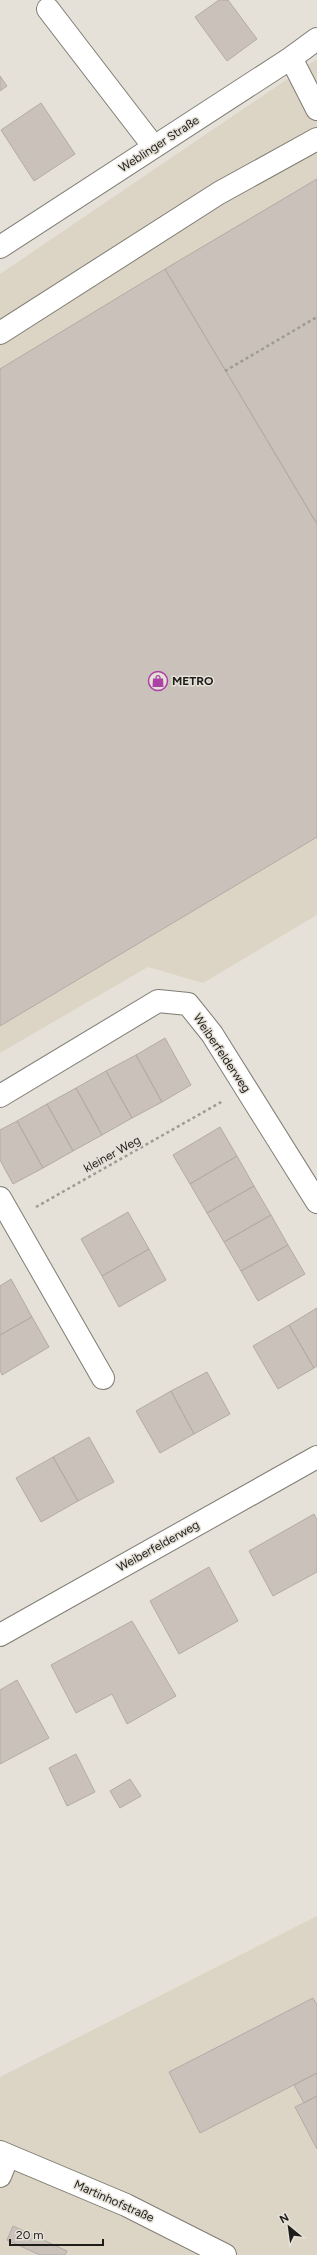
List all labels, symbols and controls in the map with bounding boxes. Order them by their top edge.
street label: Weblinger Straße [116,113,202,175]
shop icon: METRO [147,670,169,692]
place label: METRO [172,674,214,688]
street label: Weiberfelderweg [190,1011,254,1095]
street label: kleiner Weg [81,1133,143,1175]
street label: Weiberfelderweg [114,1518,202,1574]
street label: Martinhofstraße [72,2177,157,2225]
north arrow [269,2207,309,2247]
text: N [278,2211,291,2226]
scale bar [10,2221,103,2247]
text: 20 m [16,2228,44,2242]

